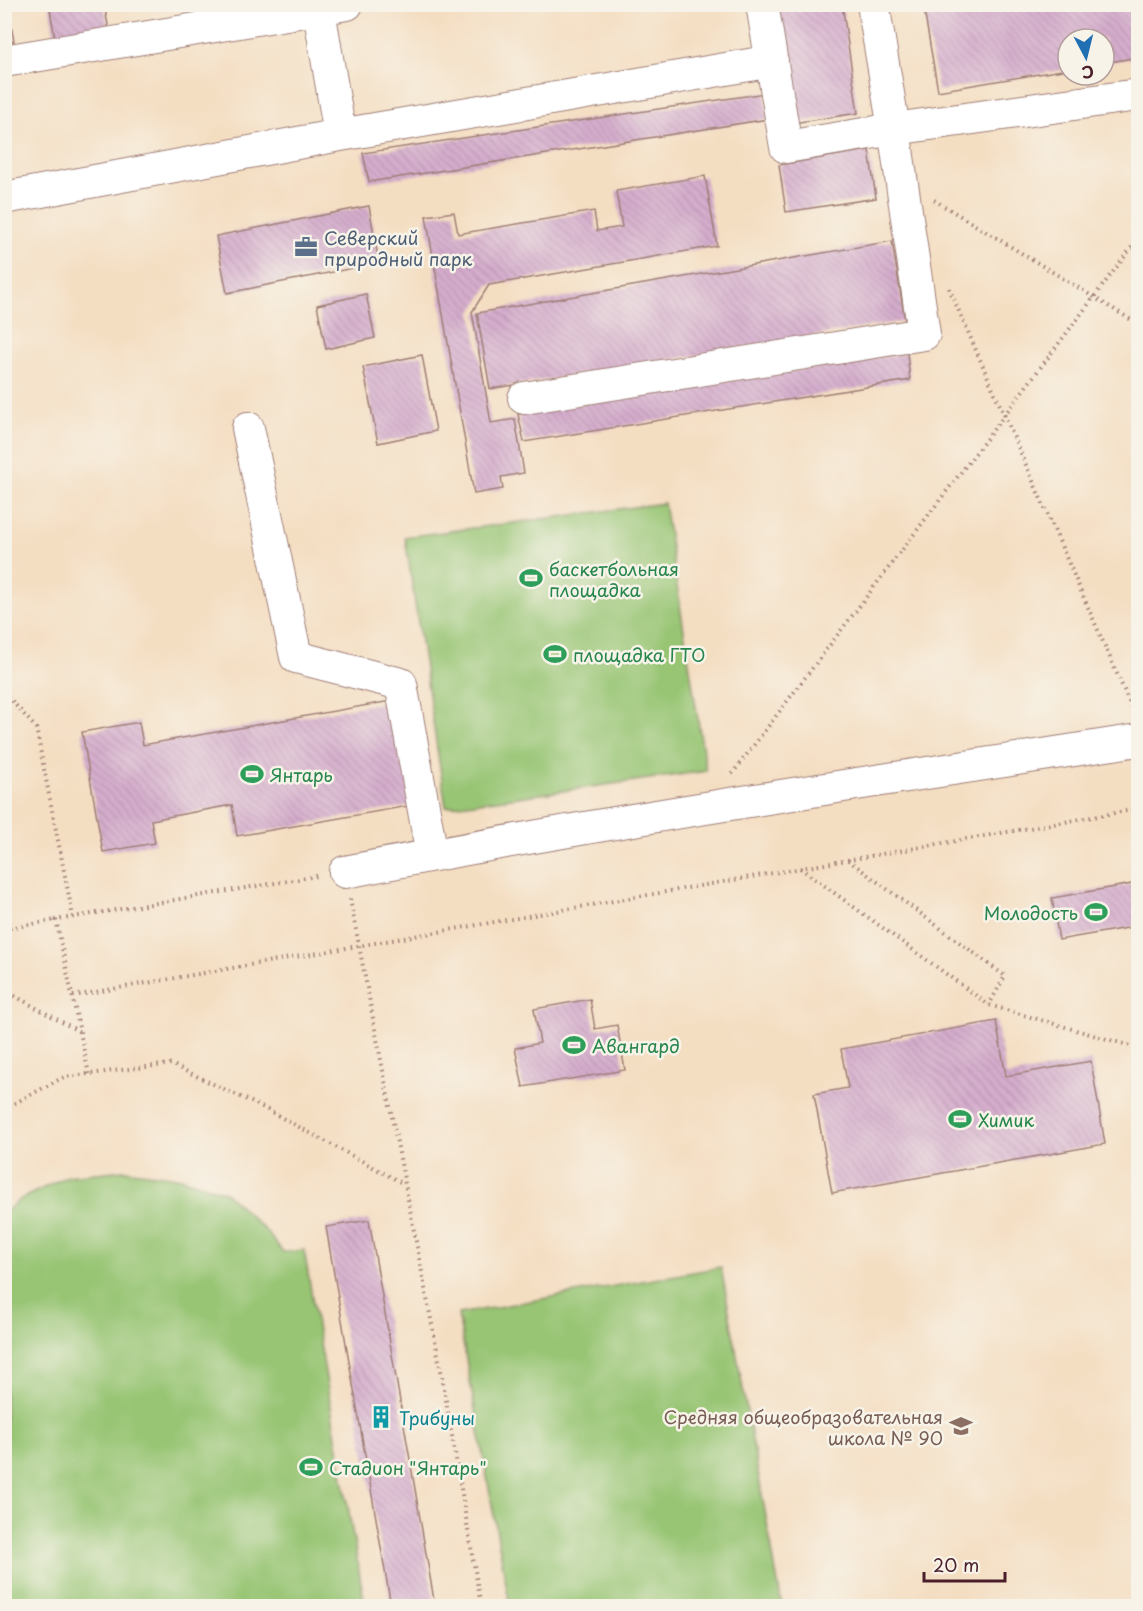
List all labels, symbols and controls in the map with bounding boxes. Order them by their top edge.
north arrow [1056,27,1116,87]
text: С [1081,60,1095,86]
place label: Северский природный парк [324,224,472,272]
office icon: Северский природный парк [293,234,319,260]
place label: баскетбольная площадка [549,555,679,603]
sports icon: баскетбольная площадка [518,565,544,591]
sports icon: площадка ГТО [542,641,568,667]
place label: площадка ГТО [573,641,706,668]
sports icon: Янтарь [239,761,265,787]
place label: Янтарь [270,761,333,788]
place label: Молодость [984,899,1078,926]
sports icon: Молодость [1083,899,1109,925]
sports icon: Авангард [561,1032,587,1058]
place label: Авангард [592,1032,680,1059]
sports icon: Химик [947,1106,973,1132]
place label: Химик [978,1106,1034,1133]
place label: Средняя общеобразовательная школа № 90 [664,1403,943,1451]
building icon: Трибуны [368,1404,394,1430]
place label: Трибуны [399,1404,475,1431]
school or university icon: Средняя общеобразовательная школа № 90 [948,1413,974,1439]
sports icon: Стадион "Янтарь" [298,1454,324,1480]
place label: Стадион "Янтарь" [329,1454,487,1481]
scale bar [924,1545,1005,1583]
text: 20 m [933,1551,979,1578]

